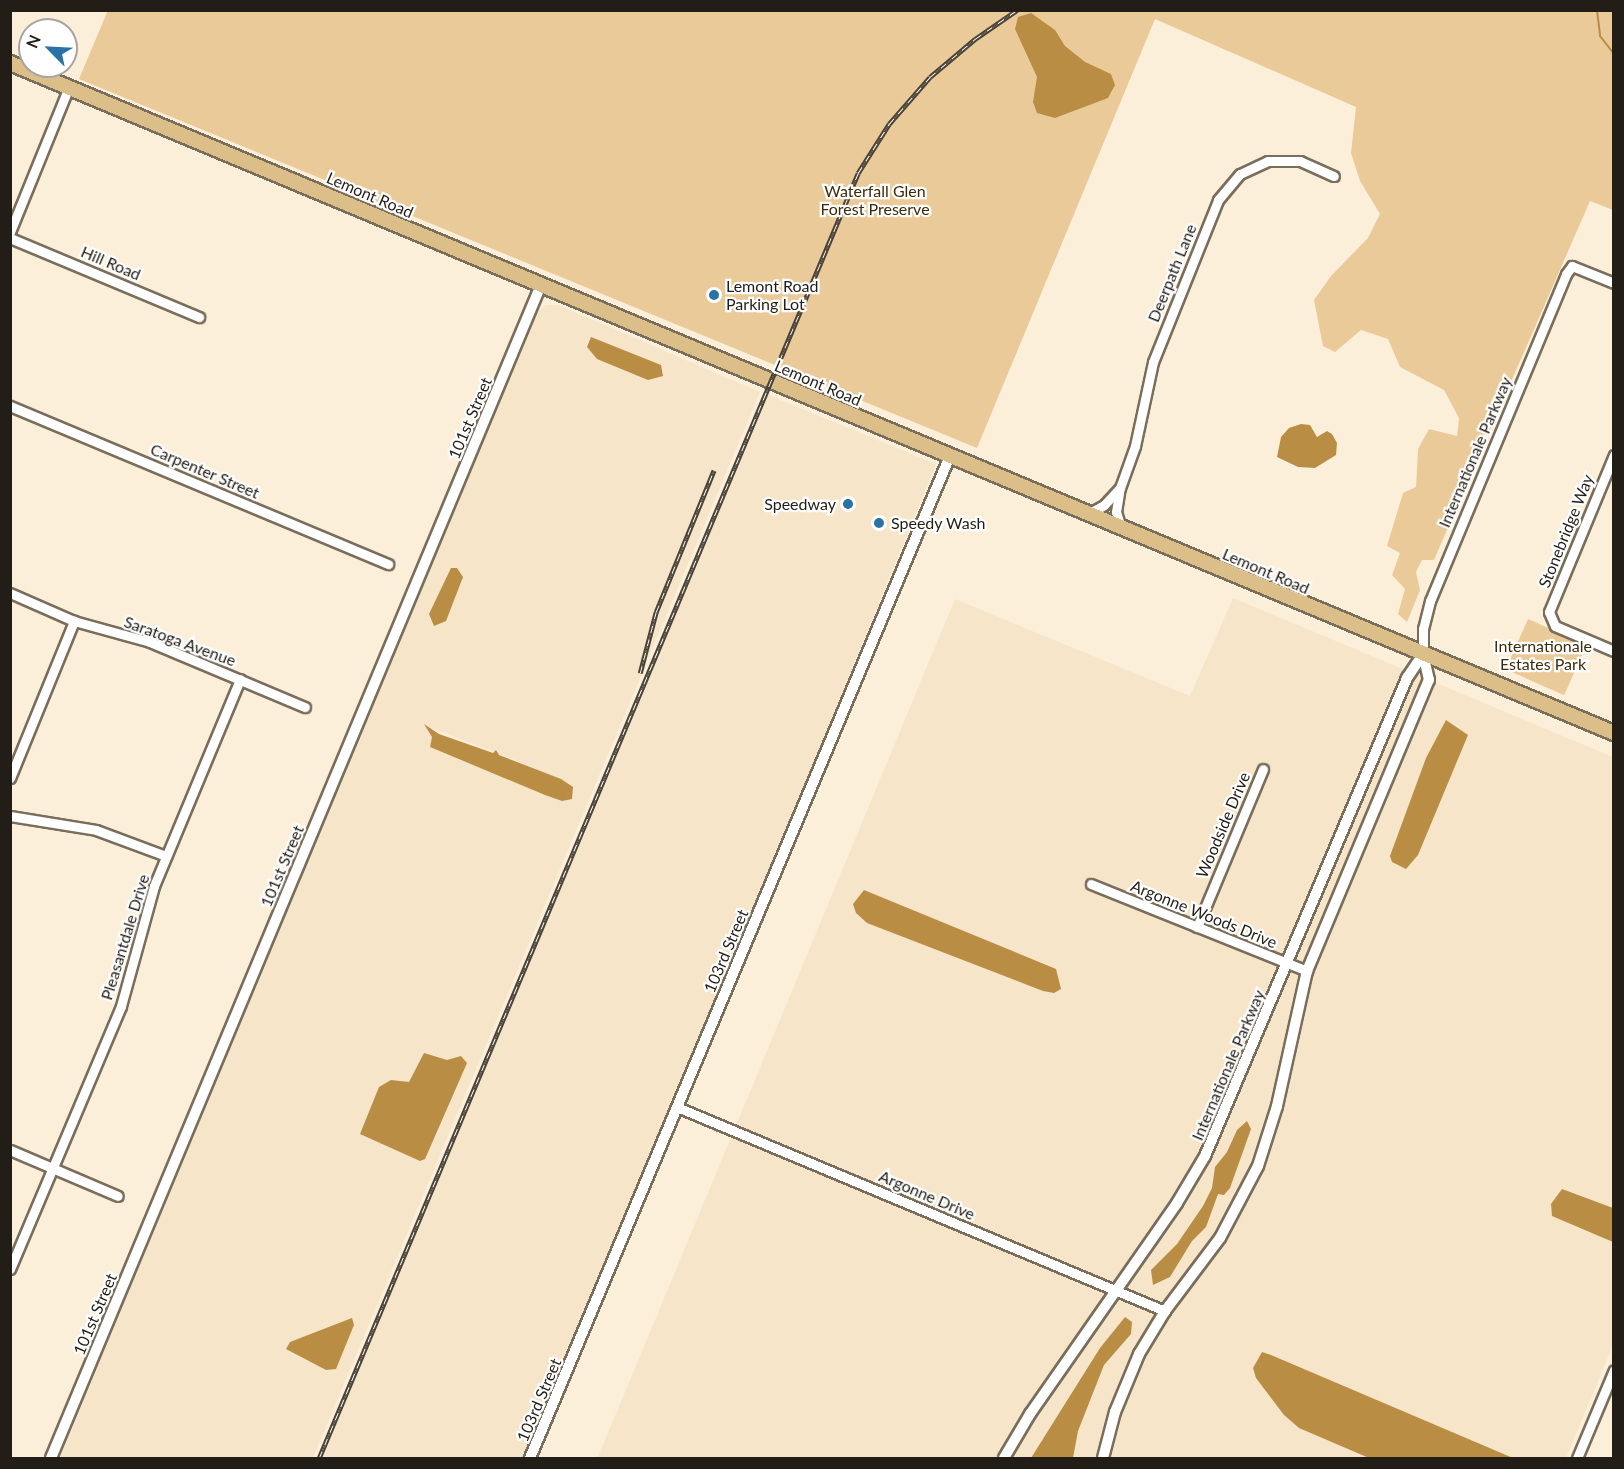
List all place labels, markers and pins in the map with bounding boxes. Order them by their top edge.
place label: Lemont Road Parking Lot [726,276,818,314]
marker: Lemont Road Parking Lot [707,288,721,302]
place label: Speedway [764,494,836,514]
marker: Speedway [841,497,855,511]
place label: Speedy Wash [891,513,986,533]
marker: Speedy Wash [872,516,886,530]

